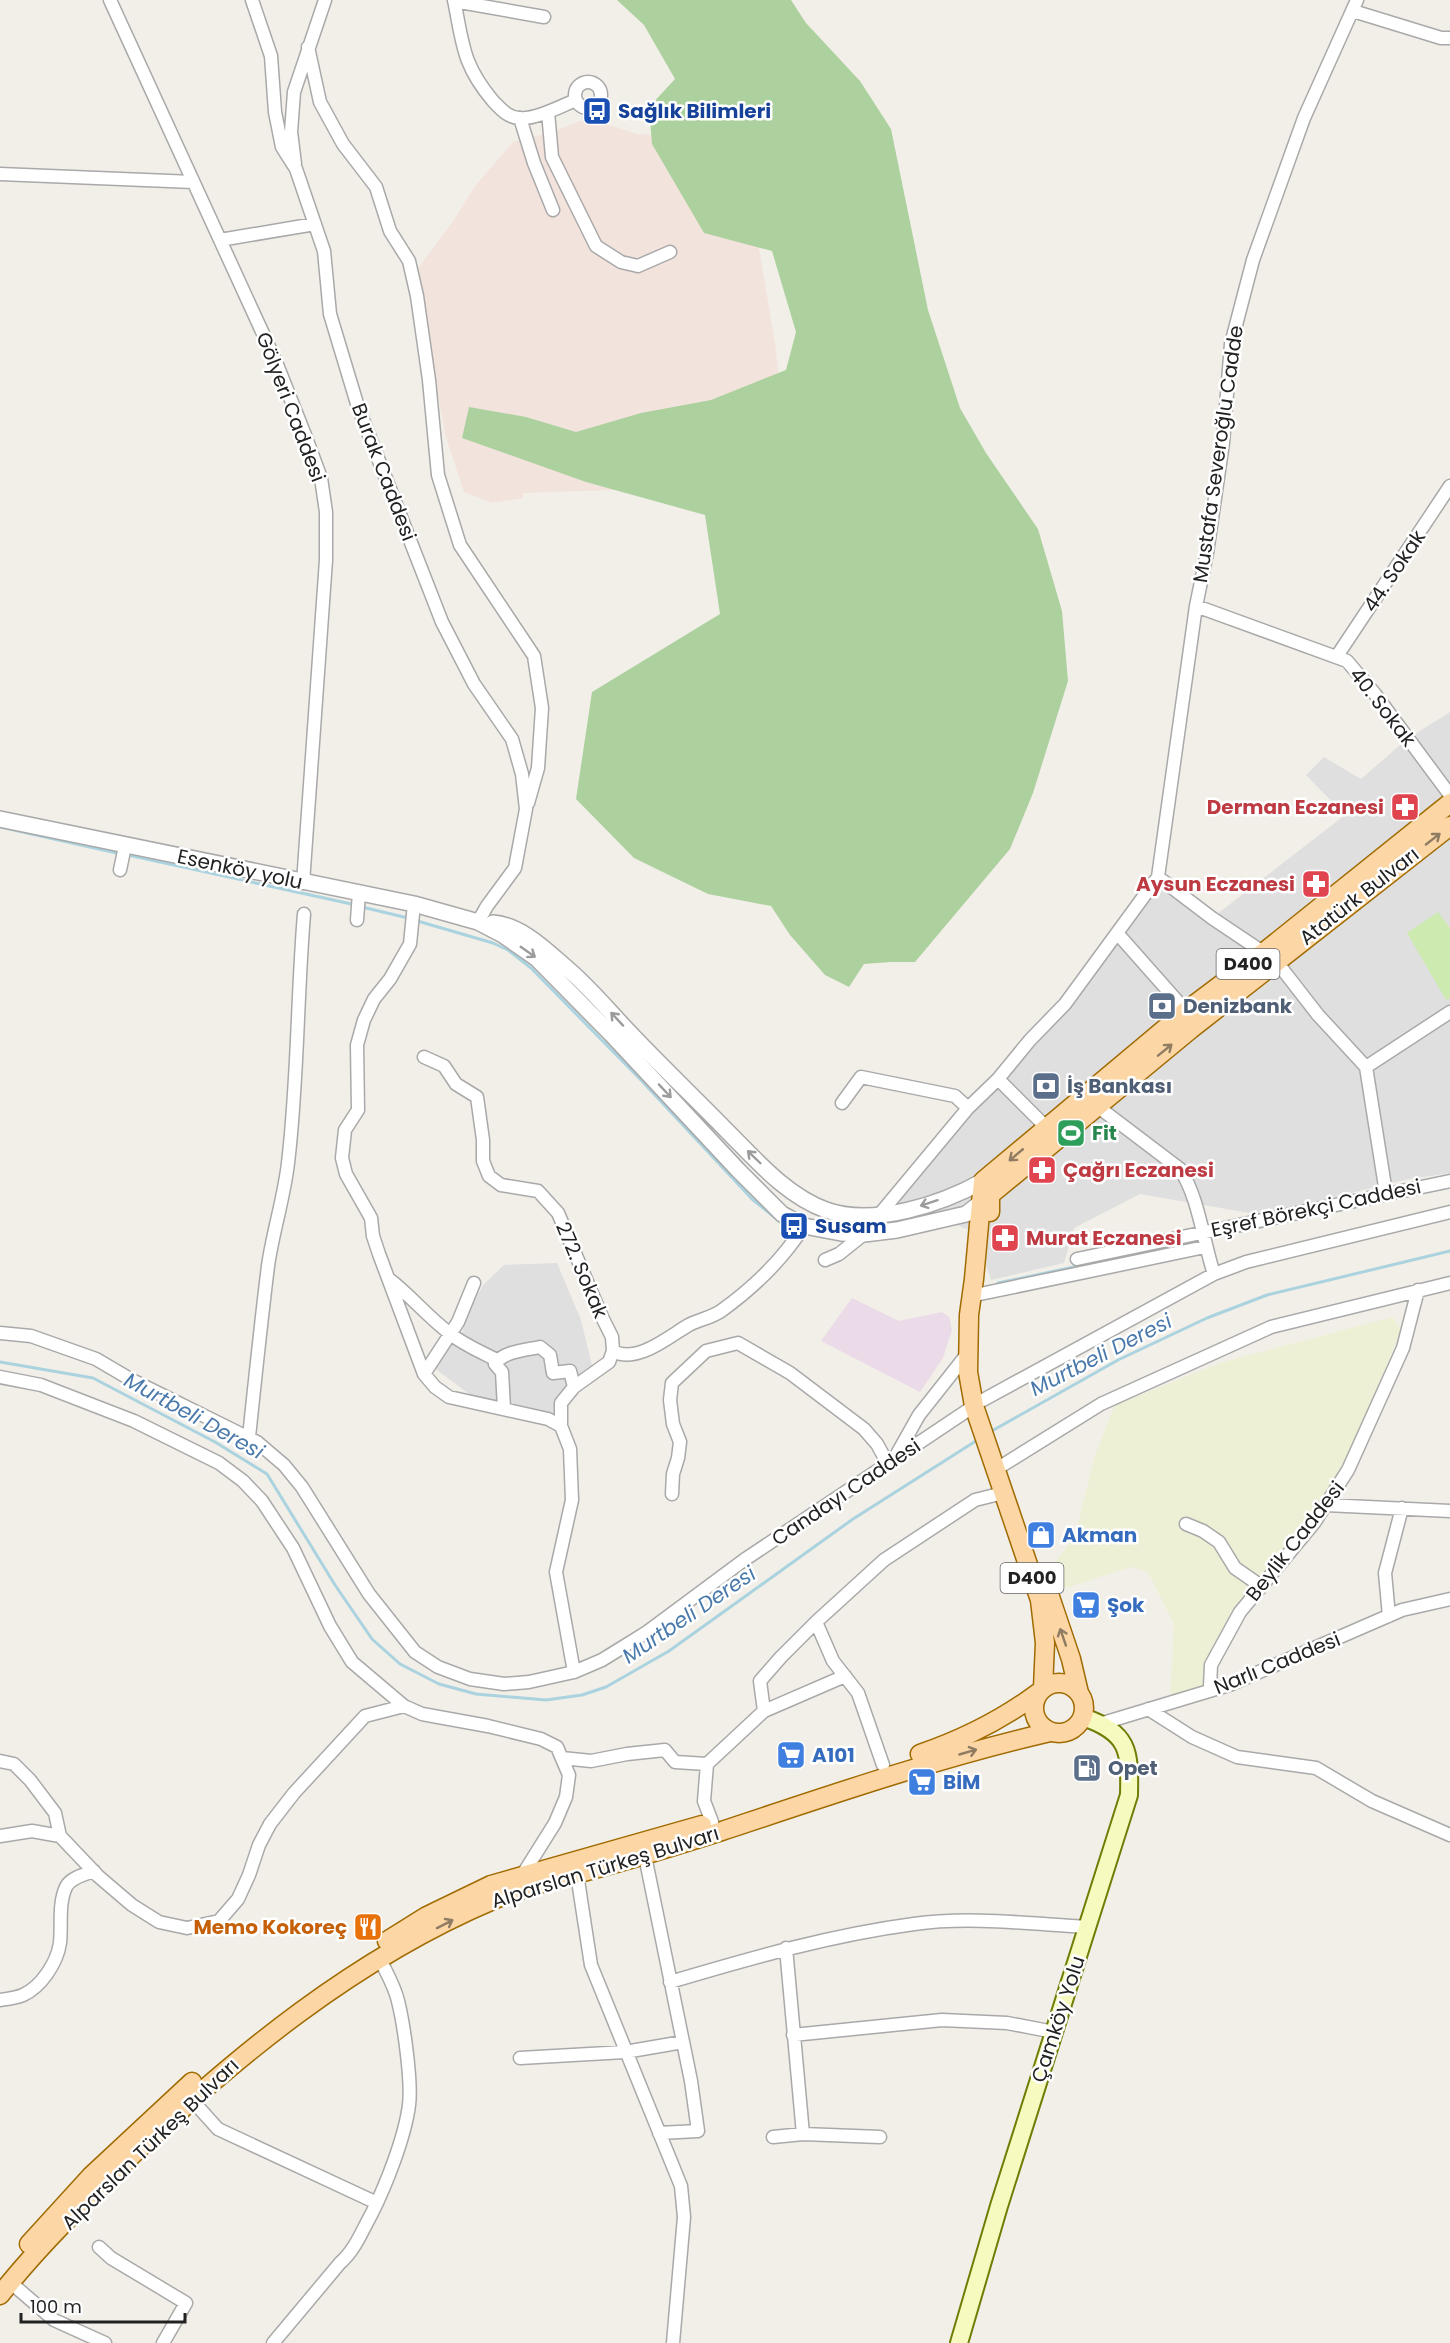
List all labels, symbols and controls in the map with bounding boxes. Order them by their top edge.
bus stop icon: Sağlık Bilimleri [581,95,613,127]
place label: Sağlık Bilimleri [618,97,771,125]
street label: Mustafa Severoğlu Cadde [1186,323,1250,585]
street label: Gölyeri Caddesi [250,328,332,486]
street label: Burak Caddesi [345,399,423,545]
street label: 44. Sokak [1356,524,1432,618]
street label: 40. Sokak [1343,662,1423,753]
pharmacy icon: Derman Eczanesi [1389,791,1421,823]
place label: Derman Eczanesi [1207,793,1384,821]
one-way arrow [1425,832,1441,845]
street label: Atatürk Bulvarı [1293,840,1425,952]
street label: Esenköy yolu [175,842,305,896]
pharmacy icon: Aysun Eczanesi [1300,868,1332,900]
place label: Aysun Eczanesi [1136,870,1295,898]
one-way arrow [520,946,536,958]
road number: D400 [1216,949,1280,979]
bank icon: Denizbank [1146,990,1178,1022]
place label: Denizbank [1183,992,1293,1020]
one-way arrow [610,1012,624,1027]
one-way arrow [1157,1044,1173,1057]
bank icon: İş Bankası [1030,1070,1062,1102]
place label: İş Bankası [1067,1072,1172,1100]
one-way arrow [658,1083,672,1098]
sports icon: Fit [1055,1117,1087,1149]
place label: Fit [1092,1119,1117,1147]
one-way arrow [1008,1148,1024,1161]
one-way arrow [746,1150,761,1165]
pharmacy icon: Çağrı Eczanesi [1026,1154,1058,1186]
place label: Çağrı Eczanesi [1063,1156,1214,1184]
street label: Eşref Börekçi Caddesi [1208,1172,1424,1244]
one-way arrow [920,1199,939,1210]
bus stop icon: Susam [778,1210,810,1242]
place label: Susam [815,1212,887,1240]
street label: 272. Sokak [549,1218,615,1323]
pharmacy icon: Murat Eczanesi [989,1222,1021,1254]
place label: Murat Eczanesi [1026,1224,1182,1252]
water label: Murtbeli Deresi [1025,1306,1177,1403]
water label: Murtbeli Deresi [119,1365,270,1466]
street label: Candayı Caddesi [766,1432,926,1552]
street label: Beylik Caddesi [1239,1475,1351,1607]
shop icon: Akman [1025,1519,1057,1551]
place label: Akman [1062,1521,1137,1549]
water label: Murtbeli Deresi [616,1559,762,1670]
road number: D400 [1000,1563,1064,1593]
supermarket icon: Şok [1070,1589,1102,1621]
place label: Şok [1107,1591,1145,1619]
street label: Narlı Caddesi [1210,1625,1344,1701]
one-way arrow [1057,1628,1068,1646]
supermarket icon: A101 [775,1739,807,1771]
place label: A101 [812,1741,855,1769]
one-way arrow [958,1746,977,1757]
fuel station icon: Opet [1071,1752,1103,1784]
place label: Opet [1108,1754,1158,1782]
supermarket icon: BİM [906,1766,938,1798]
place label: BİM [943,1768,980,1796]
street label: Alparslan Türkeş Bulvarı [488,1819,722,1915]
restaurant icon: Memo Kokoreç [352,1911,384,1943]
place label: Memo Kokoreç [193,1913,347,1941]
one-way arrow [435,1917,453,1929]
street label: Çamköy Yolu [1024,1952,1092,2086]
street label: Alparslan Türkeş Bulvarı [55,2052,245,2236]
scale bar [21,2286,184,2324]
text: 100 m [30,2294,82,2319]

